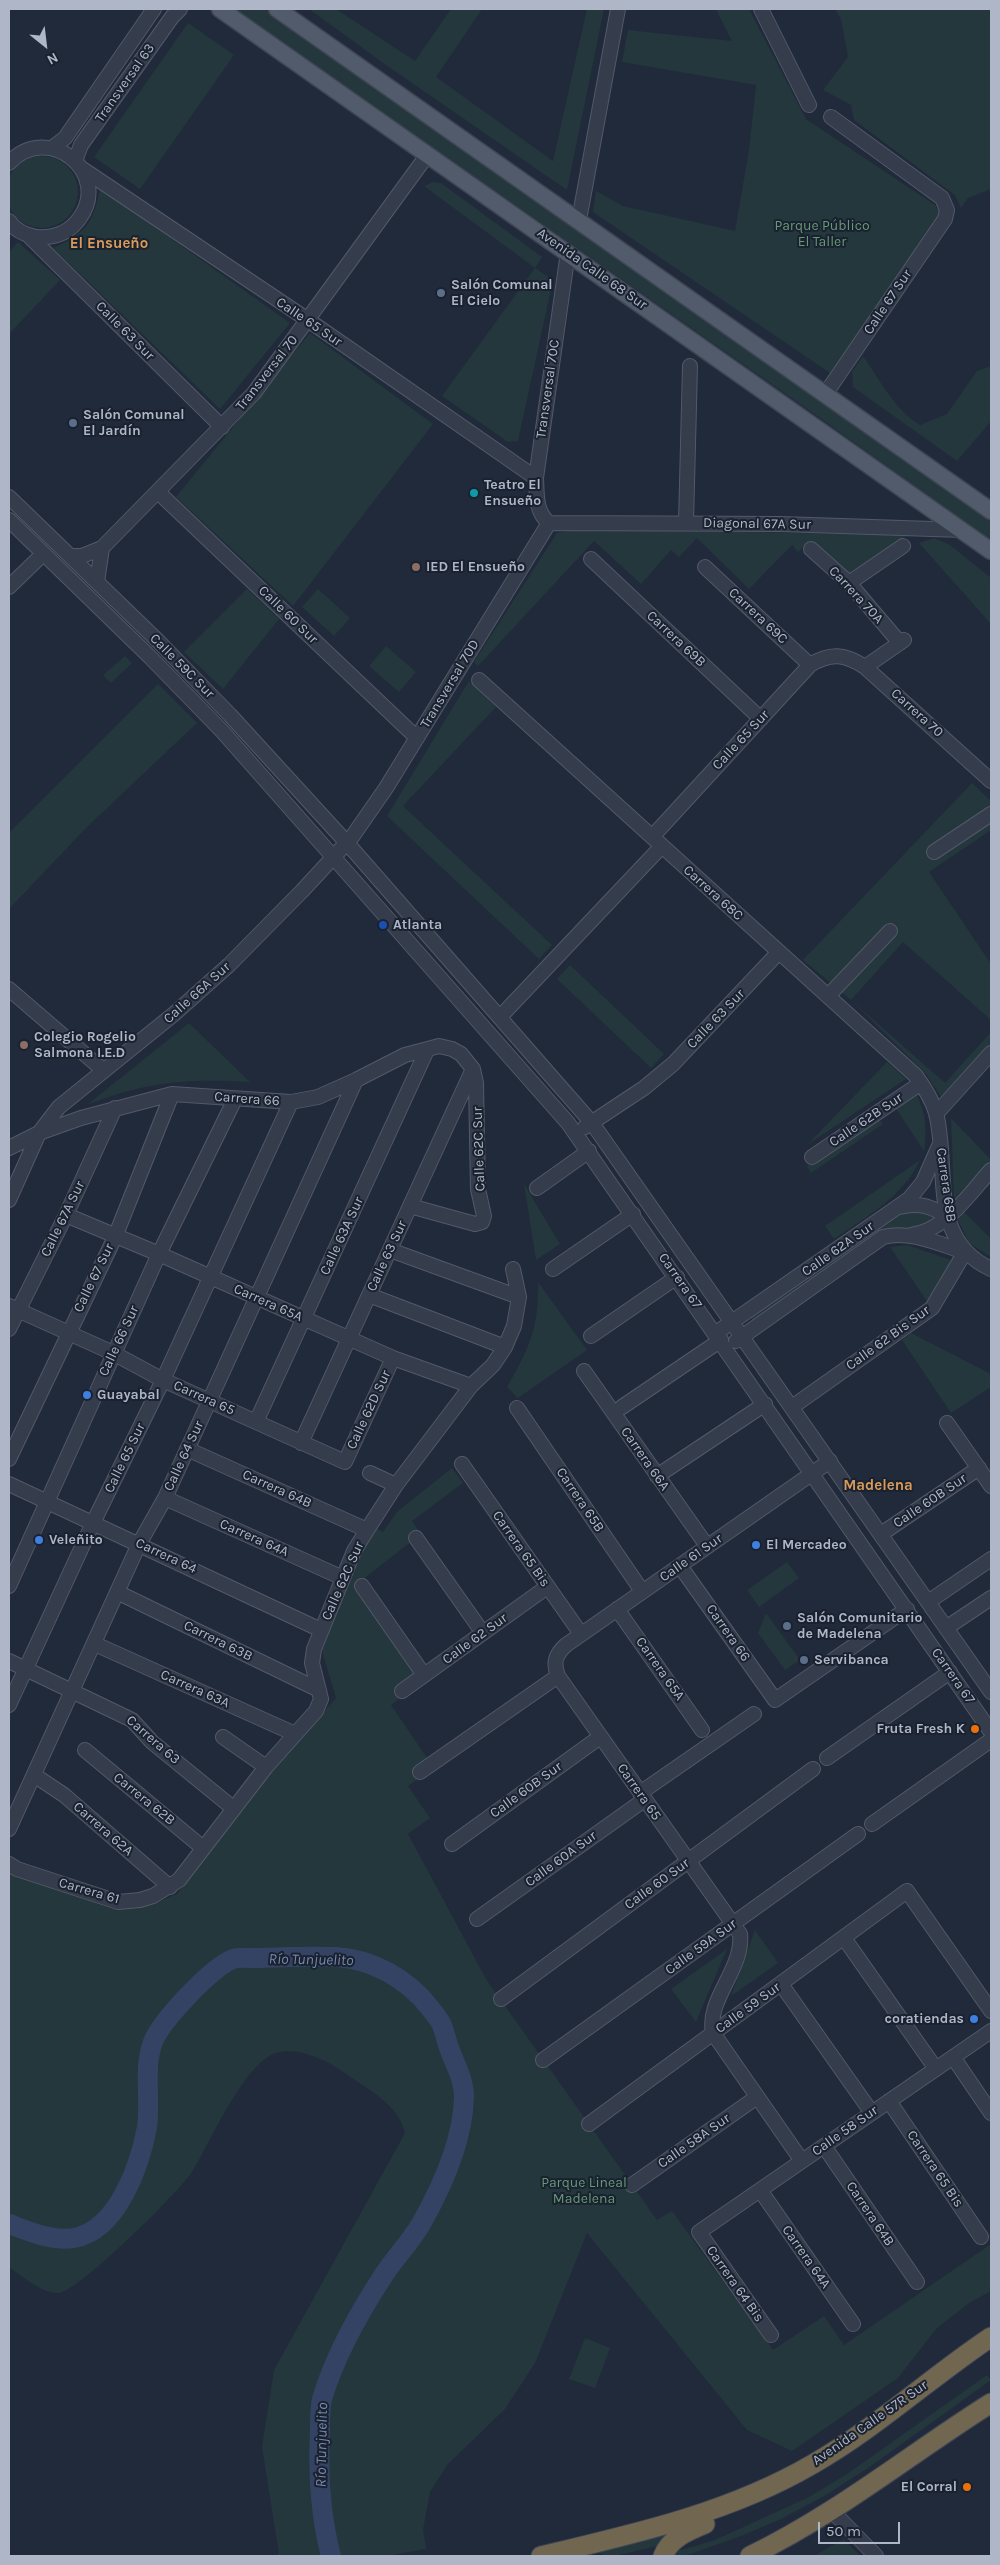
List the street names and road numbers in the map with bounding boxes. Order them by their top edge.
street label: Transversal 63 [92,40,158,126]
street label: Avenida Calle 68 Sur [534,225,650,313]
street label: Calle 67 Sur [860,266,916,338]
street label: Calle 65 Sur [273,294,345,350]
street label: Calle 63 Sur [92,298,158,364]
street label: Transversal 70 [232,332,302,414]
street label: Transversal 70C [533,339,563,439]
street label: Diagonal 67A Sur [703,515,811,533]
street label: Carrera 70A [825,563,887,627]
street label: Calle 60 Sur [255,582,321,648]
street label: Carrera 69C [725,584,791,648]
street label: Carrera 69B [643,607,709,671]
street label: Calle 59C Sur [146,630,218,702]
street label: Transversal 70D [417,637,483,731]
street label: Carrera 70 [887,685,947,741]
street label: Calle 65 Sur [709,707,773,773]
street label: Carrera 68C [680,862,746,924]
street label: Calle 66A Sur [160,959,234,1027]
street label: Calle 63 Sur [683,986,749,1052]
street label: Carrera 66 [214,1088,280,1110]
street label: Calle 62B Sur [826,1089,906,1151]
street label: Calle 62C Sur [469,1106,489,1192]
street label: Carrera 68B [932,1147,960,1223]
street label: Calle 67A Sur [37,1178,89,1260]
street label: Calle 63A Sur [317,1194,367,1278]
street label: Calle 63 Sur [363,1218,411,1294]
street label: Calle 62A Sur [799,1218,877,1280]
street label: Calle 67 Sur [70,1241,118,1315]
street label: Carrera 67 [655,1250,705,1312]
street label: Carrera 65A [231,1280,305,1326]
street label: Calle 62 Bis Sur [843,1302,933,1374]
street label: Calle 66 Sur [95,1303,143,1379]
street label: Calle 62D Sur [343,1368,395,1452]
street label: Carrera 65 [171,1377,237,1419]
street label: Calle 64 Sur [160,1418,208,1494]
street label: Calle 65 Sur [101,1420,149,1496]
street label: Carrera 66A [617,1424,673,1494]
street label: Carrera 65B [552,1464,608,1536]
street label: Carrera 64B [240,1466,314,1512]
street label: Calle 60B Sur [890,1470,970,1532]
street label: Carrera 65 Bis [489,1508,553,1590]
street label: Carrera 64A [217,1515,291,1561]
street label: Calle 61 Sur [656,1530,726,1586]
street label: Carrera 64 [133,1535,199,1577]
street label: Calle 62C Sur [318,1539,368,1623]
street label: Carrera 66 [702,1601,754,1665]
street label: Calle 62 Sur [439,1610,511,1668]
street label: Carrera 63B [181,1617,255,1665]
street label: Carrera 65A [632,1634,688,1704]
street label: Carrera 67 [928,1645,978,1707]
street label: Carrera 63A [158,1666,232,1712]
street label: Carrera 63 [123,1712,183,1768]
street label: Calle 60B Sur [487,1758,565,1822]
street label: Carrera 65 [613,1760,665,1824]
street label: Carrera 62B [110,1769,178,1829]
street label: Carrera 62A [70,1798,136,1860]
street label: Calle 60A Sur [522,1827,600,1891]
street label: Calle 60 Sur [621,1855,693,1913]
street label: Carrera 61 [57,1874,121,1908]
street label: Calle 59A Sur [662,1916,740,1978]
street label: Calle 59 Sur [712,1979,784,2037]
street label: Calle 58 Sur [809,2102,881,2160]
street label: Calle 58A Sur [655,2110,733,2172]
street label: Carrera 65 Bis [903,2127,967,2211]
street label: Carrera 64B [842,2179,898,2249]
street label: Carrera 64A [778,2222,834,2292]
street label: Carrera 64 Bis [703,2243,767,2325]
street label: Avenida Calle 57R Sur [809,2377,931,2469]

